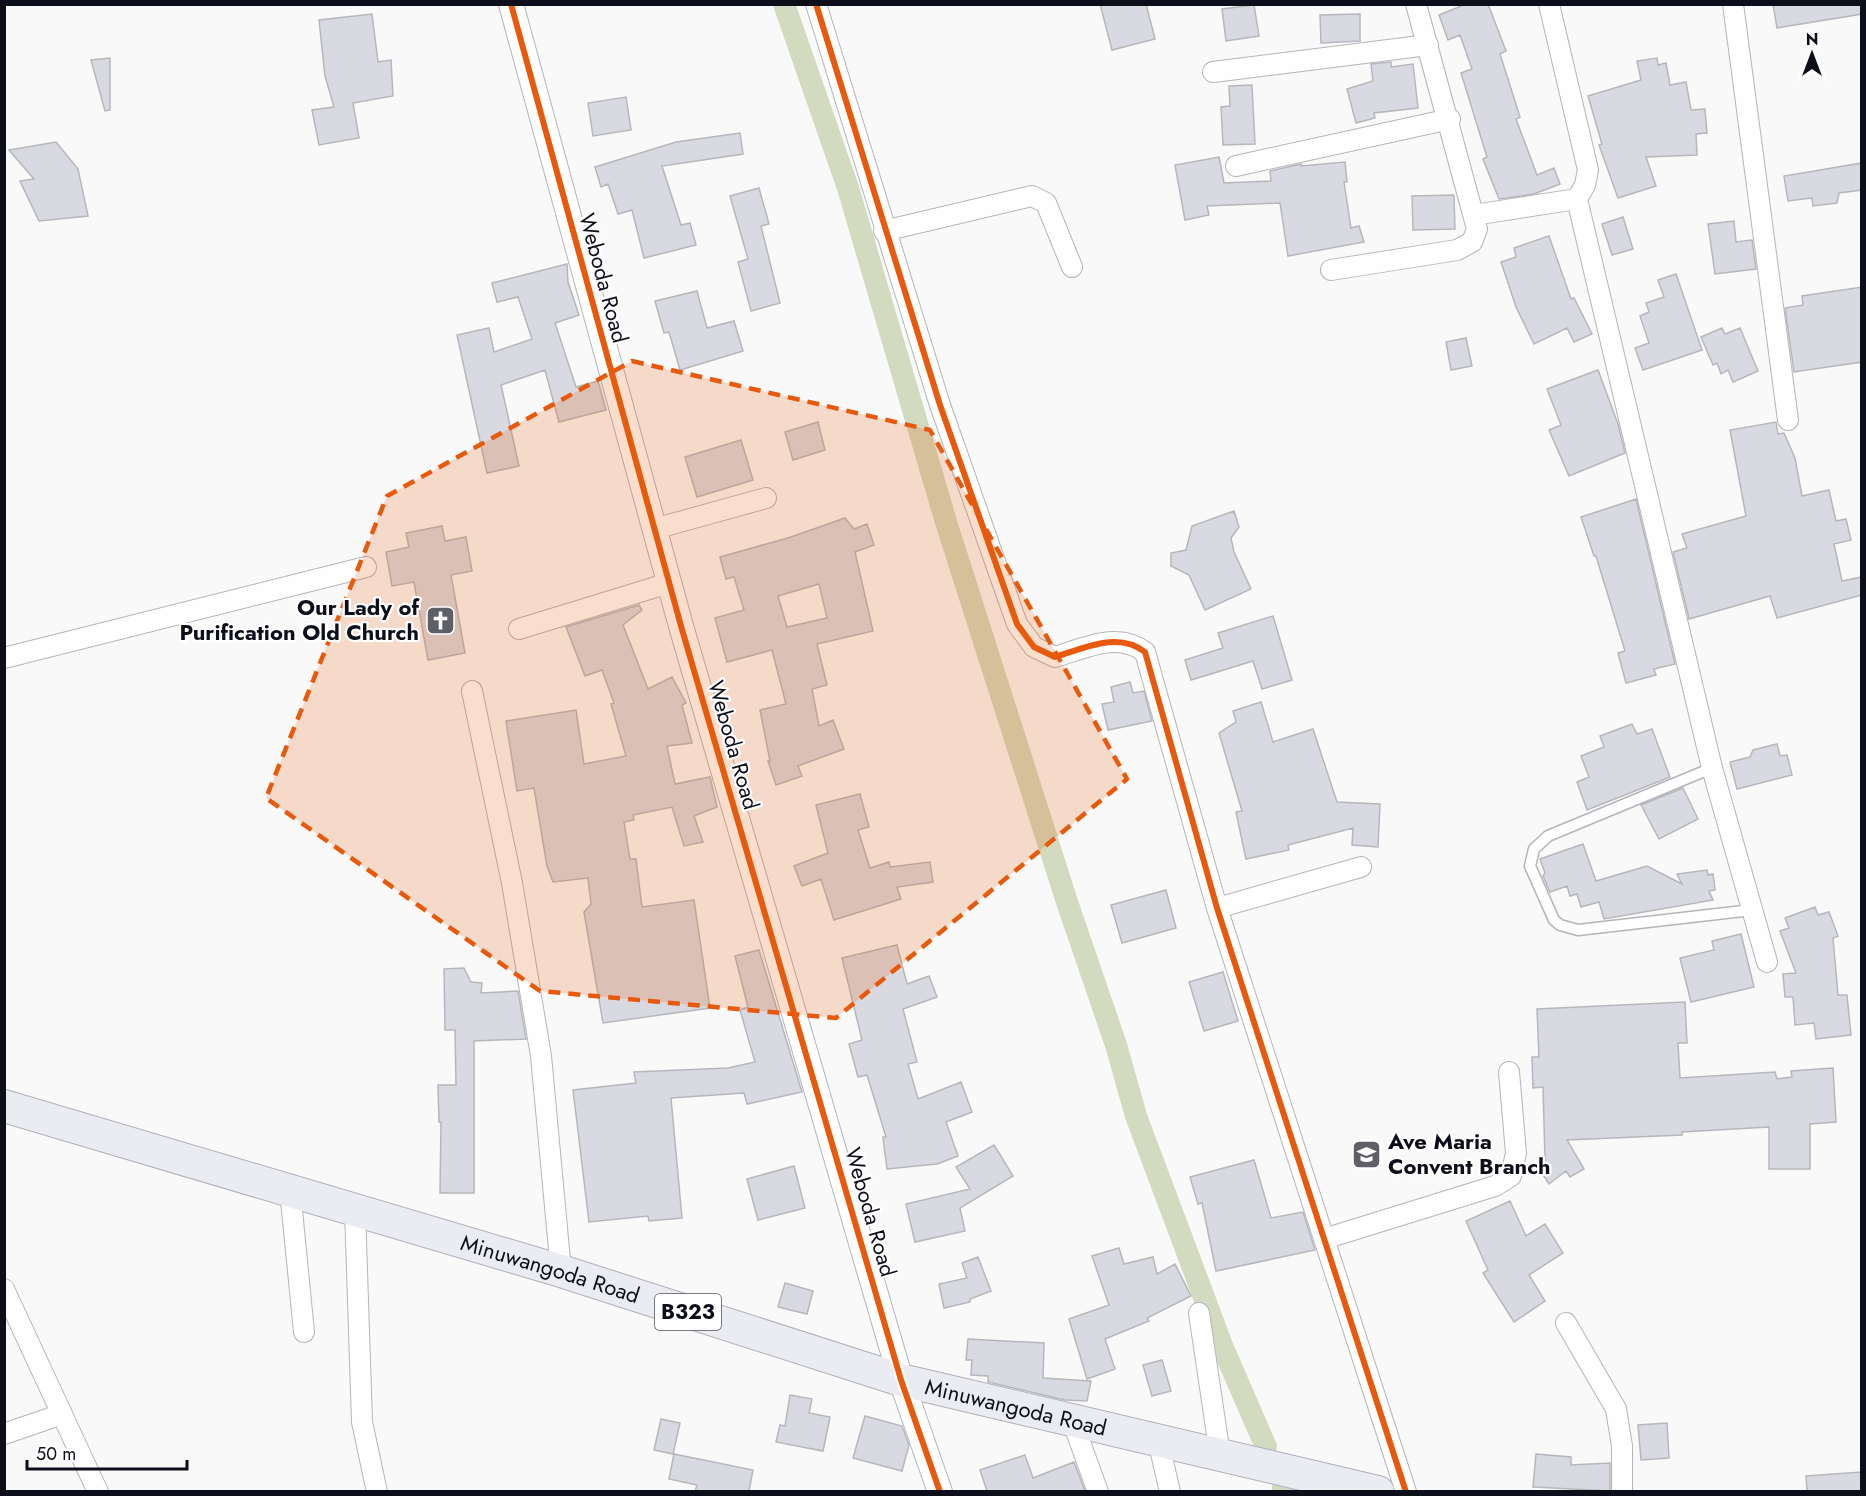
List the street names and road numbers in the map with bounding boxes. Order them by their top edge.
street label: Weboda Road [571,210,637,346]
street label: Weboda Road [700,677,768,813]
street label: Weboda Road [837,1144,905,1280]
street label: Minuwangoda Road [457,1226,644,1311]
road number: B323 [655,1294,721,1330]
street label: Minuwangoda Road [922,1370,1110,1444]

